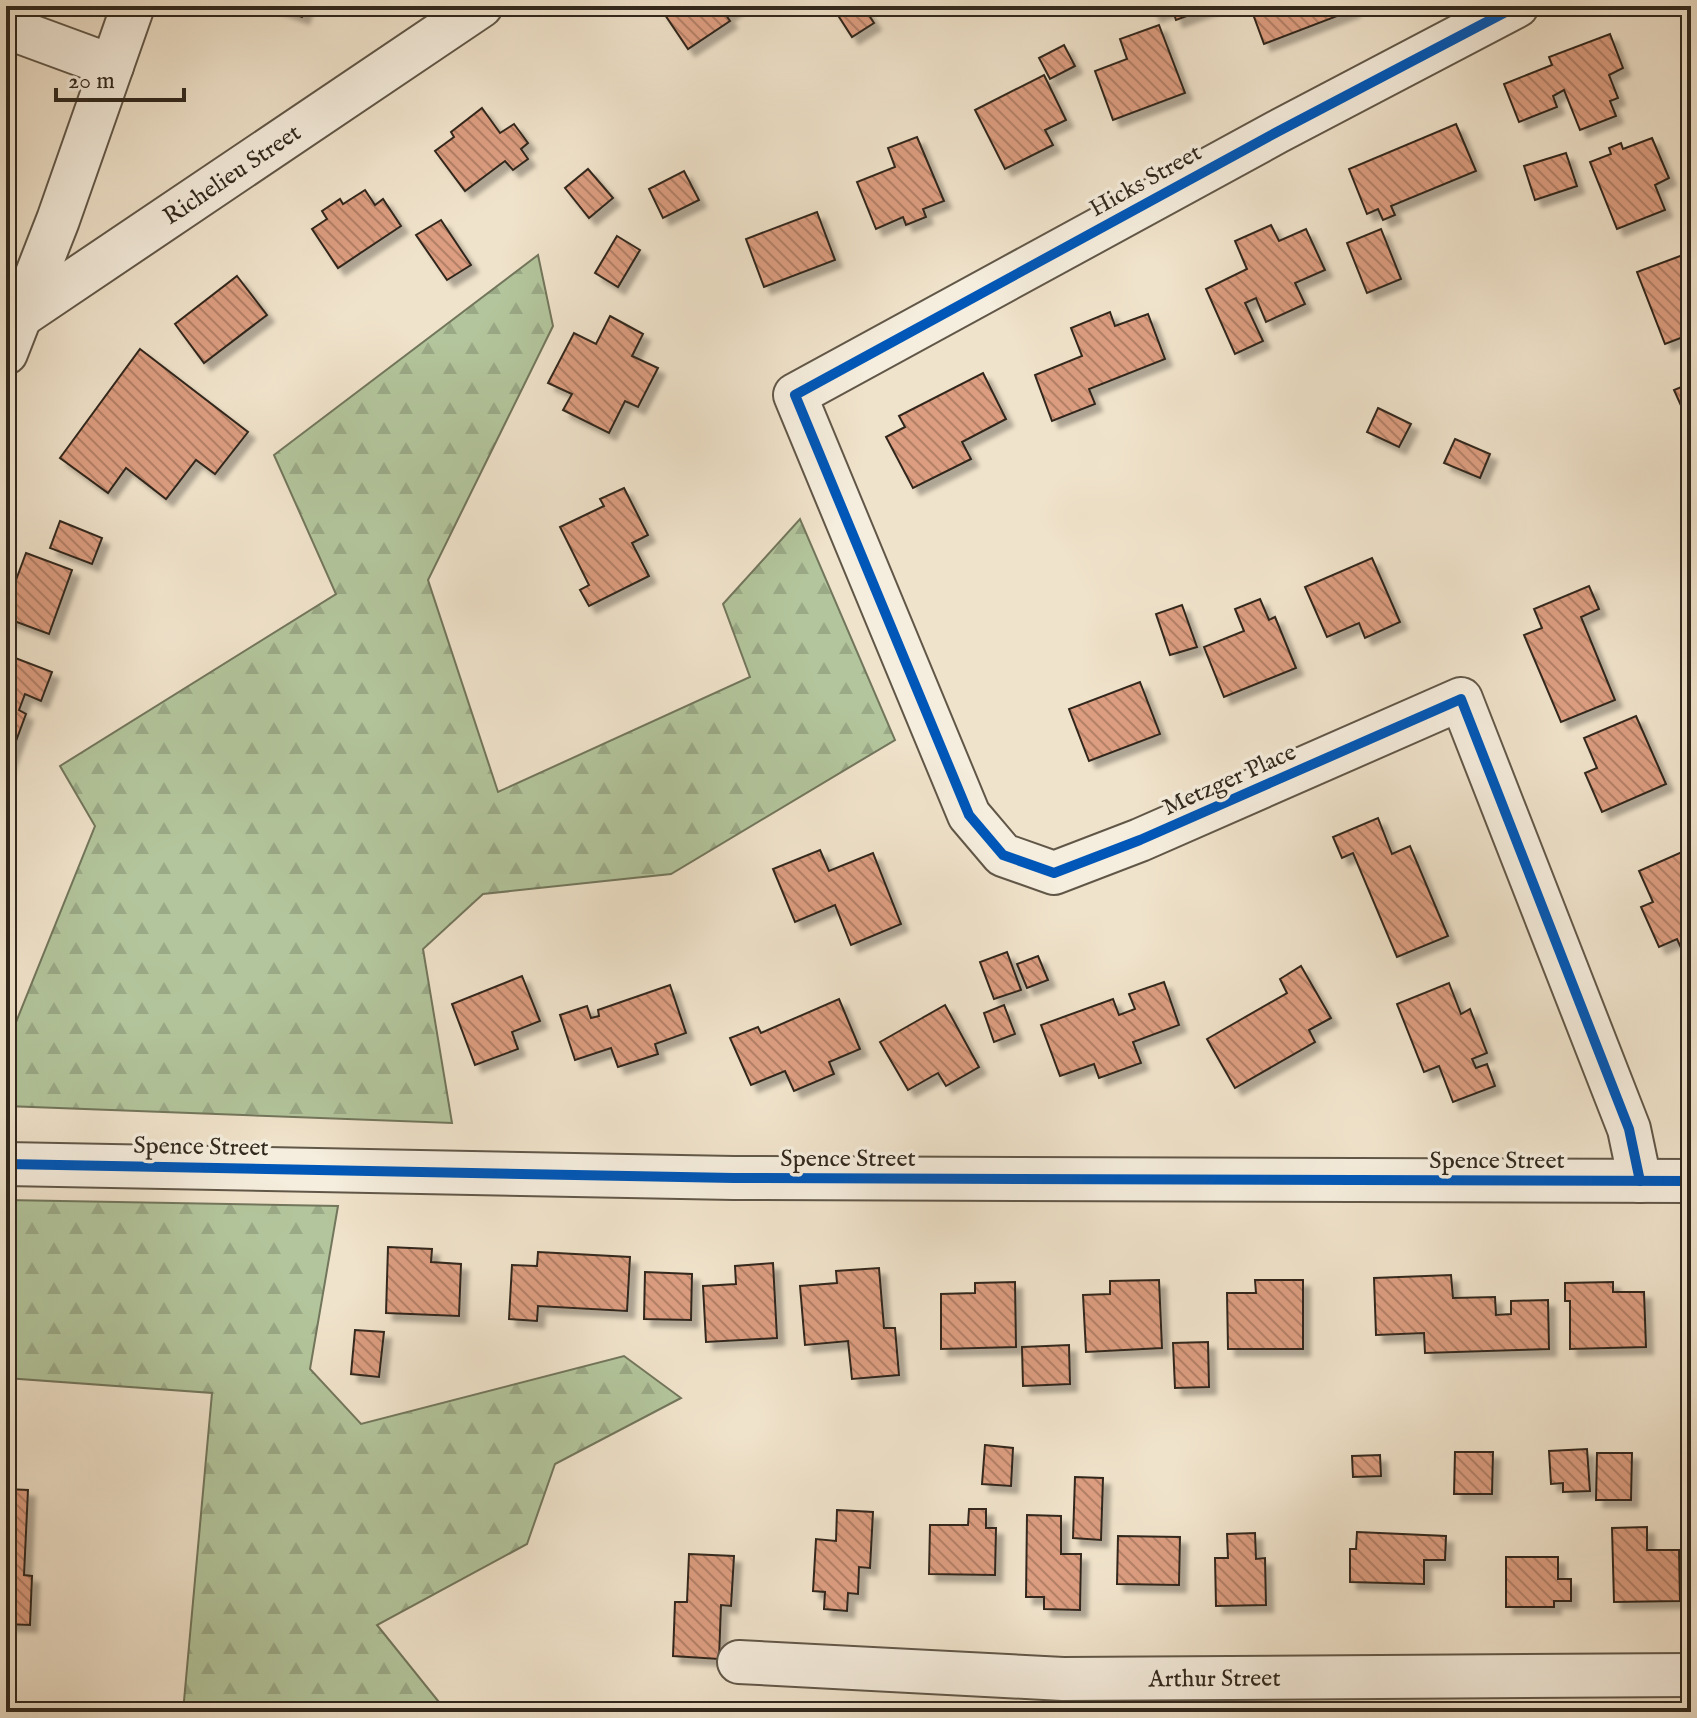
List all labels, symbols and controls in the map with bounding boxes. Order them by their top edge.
scale bar [56,52,184,102]
text: 20 m [68,66,115,97]
street label: Richelieu Street [158,118,307,233]
street label: Hicks Street [1084,138,1207,225]
street label: Metzger Place [1158,737,1301,824]
street label: Spence Street [133,1131,269,1164]
street label: Spence Street [780,1144,916,1175]
street label: Spence Street [1429,1146,1565,1177]
street label: Arthur Street [1147,1664,1281,1695]

